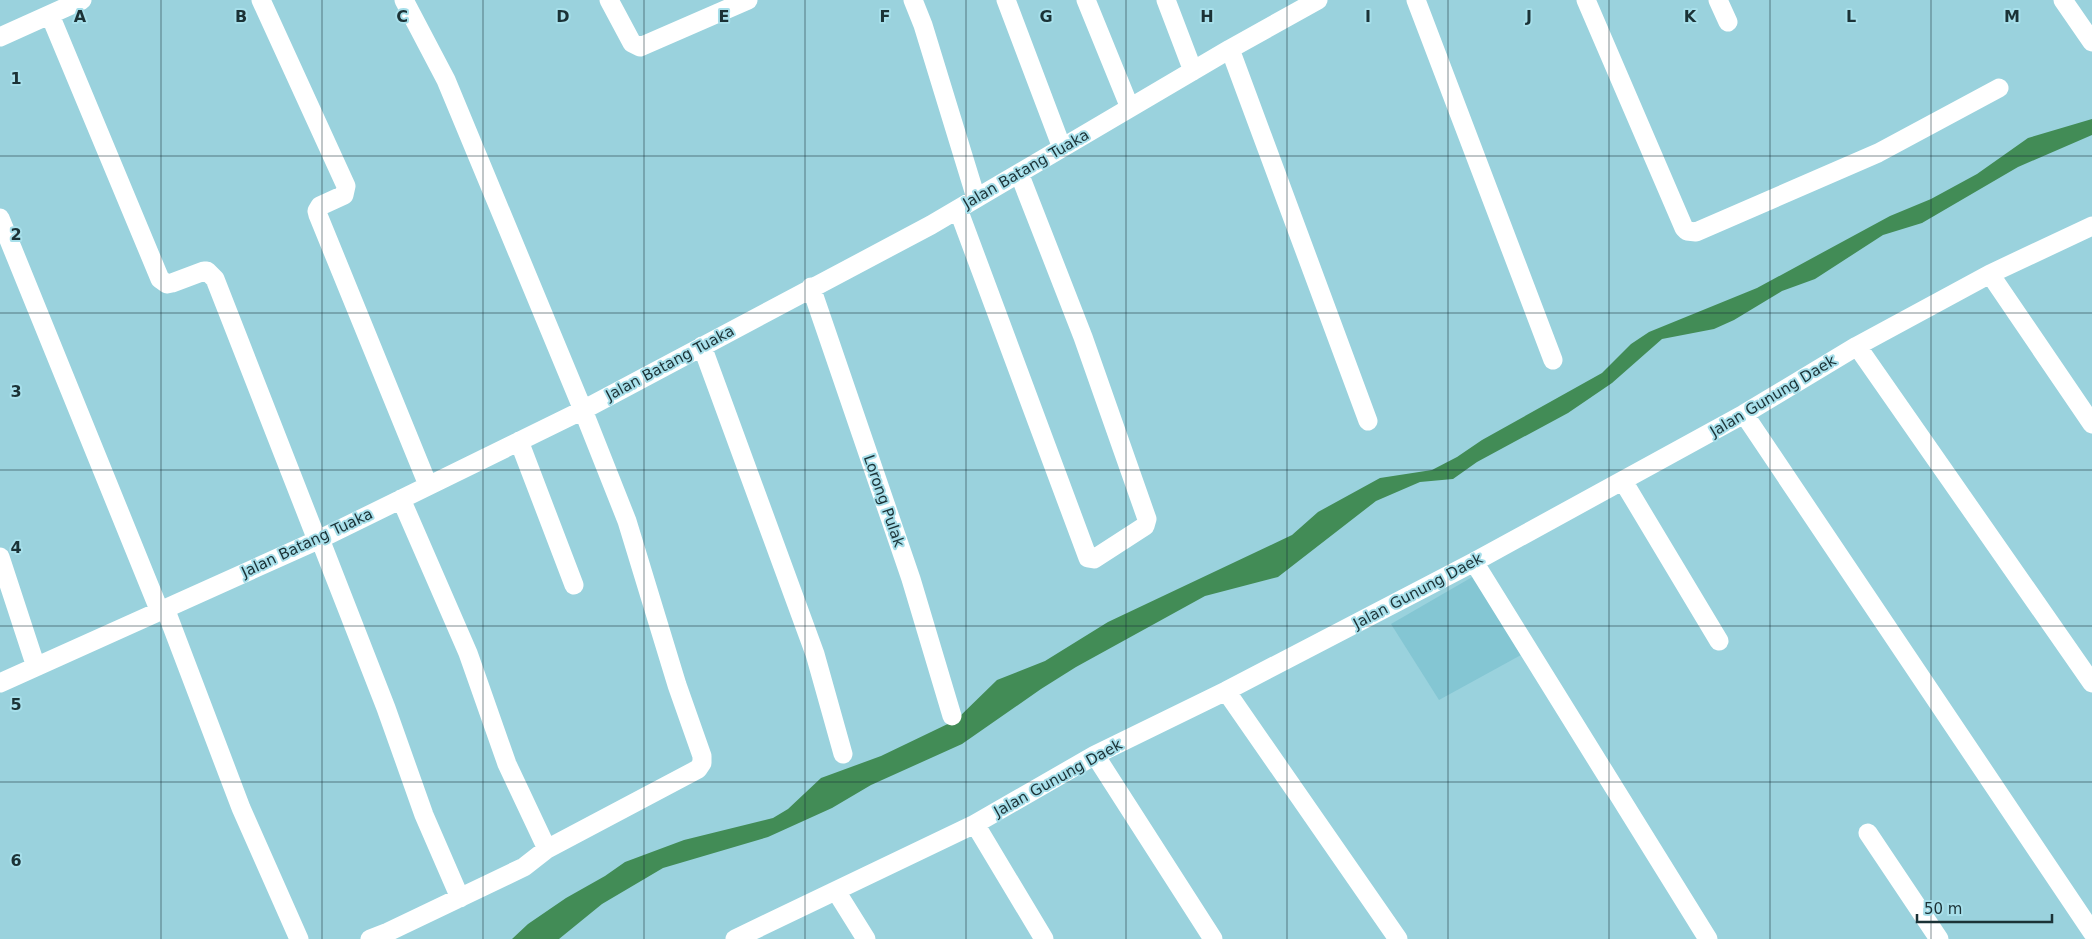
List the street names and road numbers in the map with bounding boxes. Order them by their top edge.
street label: Jalan Batang Tuaka [959,126,1092,213]
street label: Jalan Batang Tuaka [602,322,737,405]
street label: Jalan Gunung Daek [1706,351,1840,441]
street label: Lorong Pulak [860,452,908,550]
street label: Jalan Batang Tuaka [238,505,376,582]
street label: Jalan Gunung Daek [1349,549,1486,633]
street label: Jalan Gunung Daek [990,735,1126,821]

